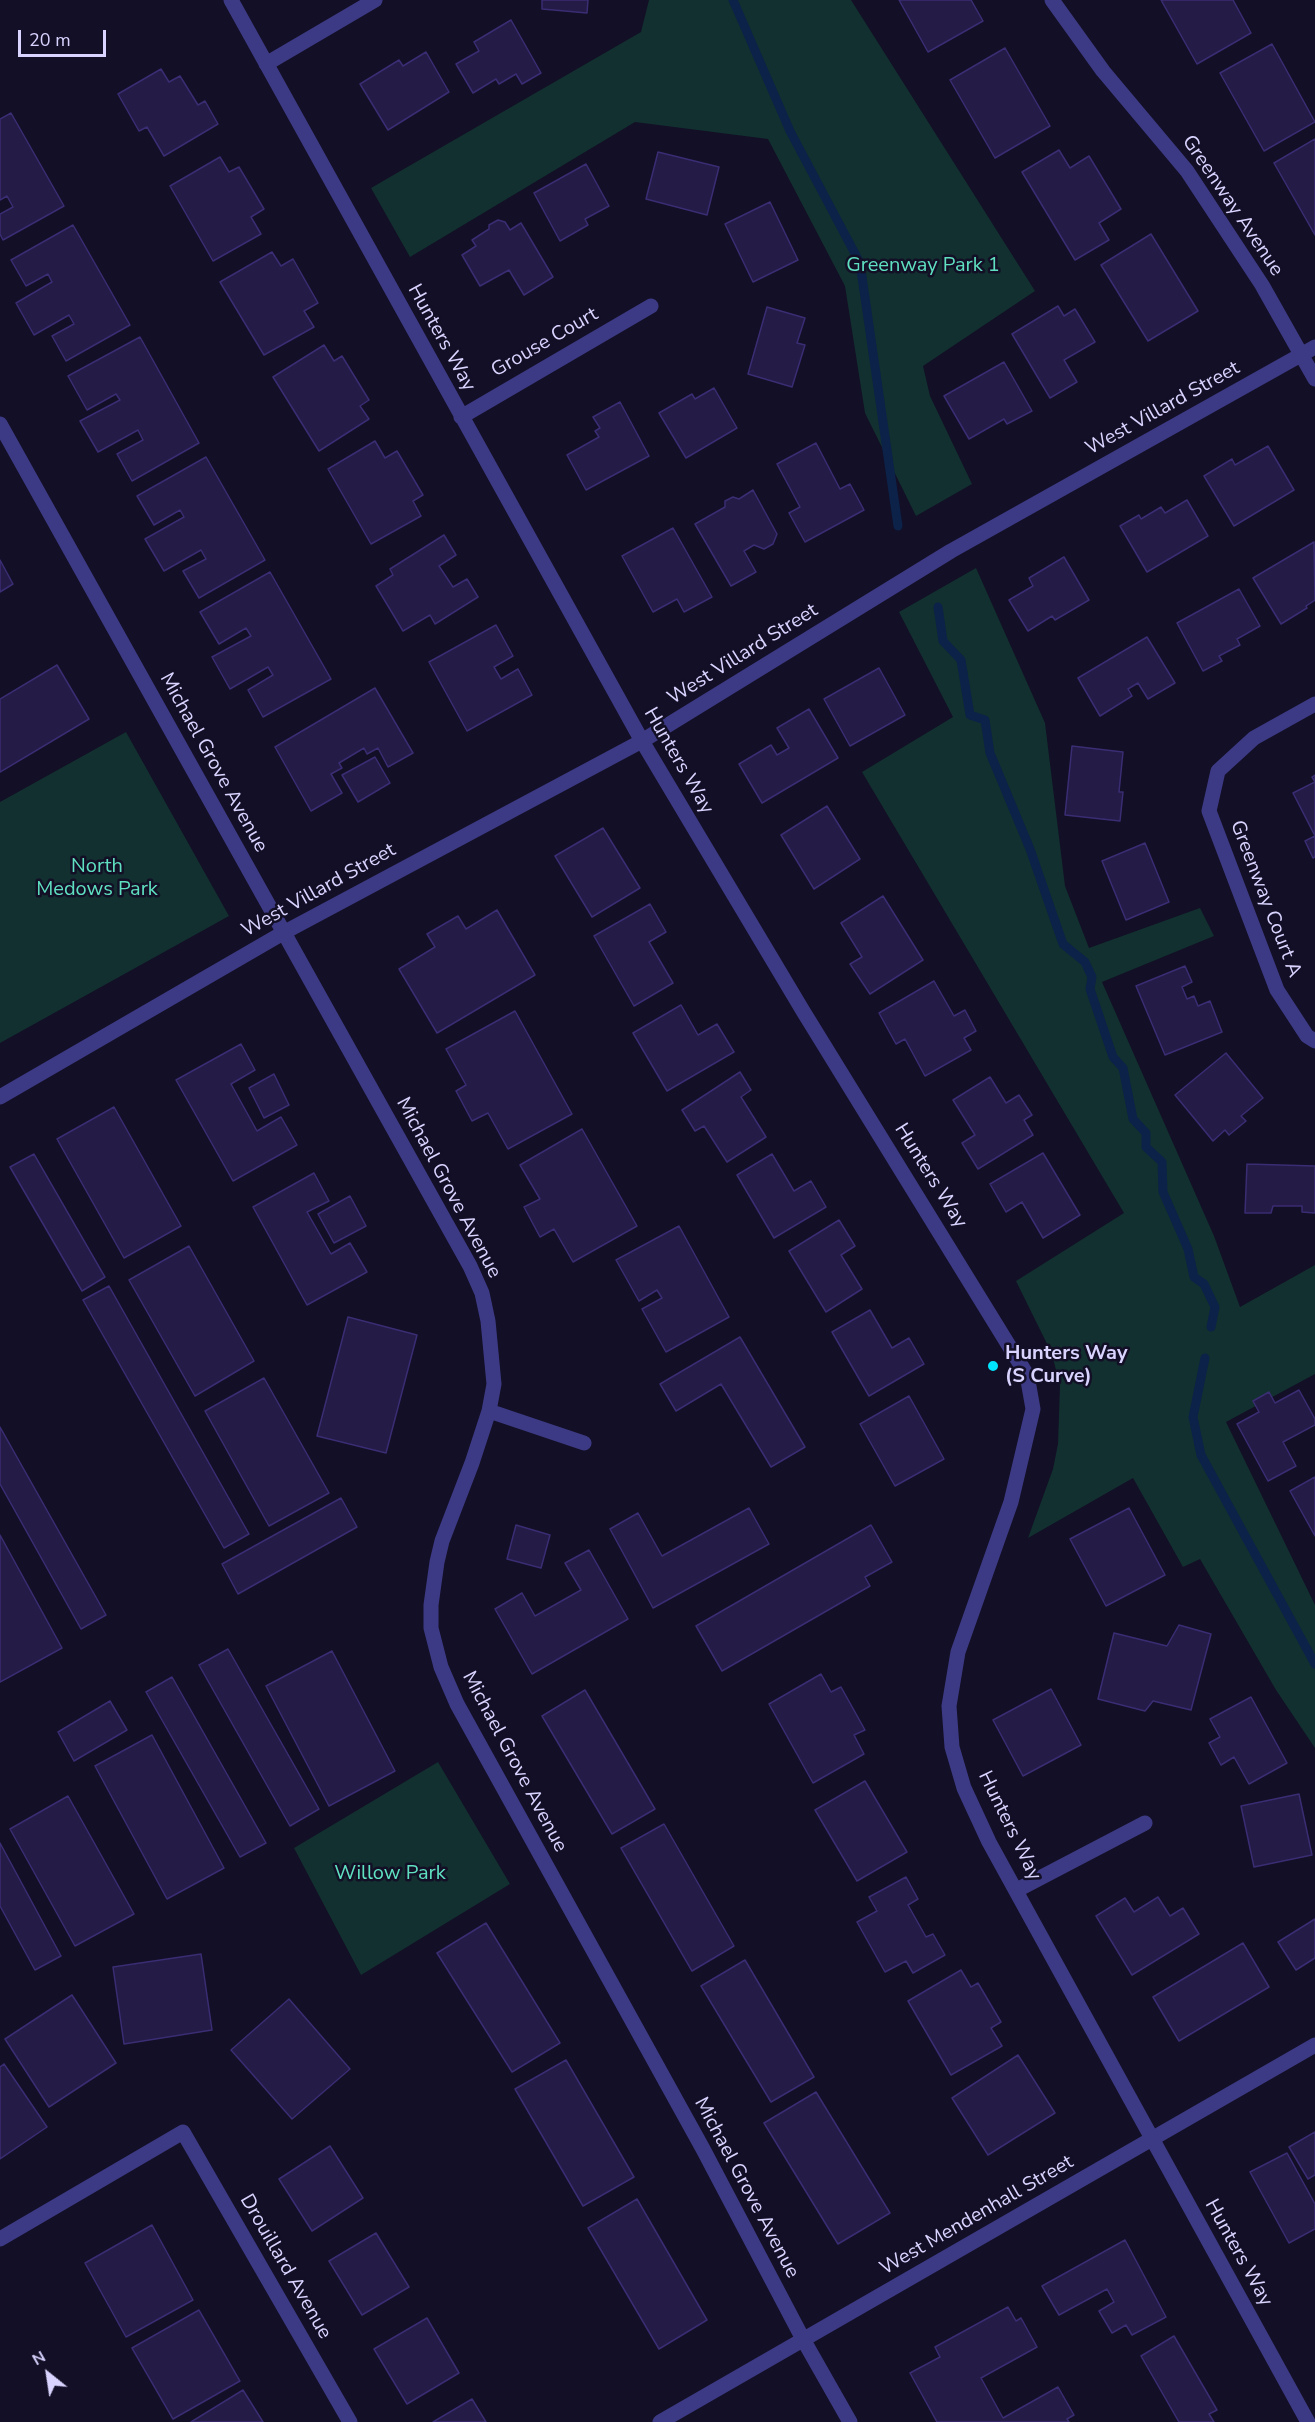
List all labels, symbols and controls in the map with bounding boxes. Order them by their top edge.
scale bar [21,18,110,56]
text: 20 m [29,28,71,52]
street label: Greenway Avenue [1176,131,1288,281]
park label: Greenway Park 1 [846,254,1000,278]
street label: Hunters Way [402,280,480,396]
street label: Grouse Court [487,303,603,383]
street label: West Villard Street [1082,357,1244,461]
street label: West Villard Street [664,599,822,711]
street label: Michael Grove Avenue [154,669,272,857]
street label: Hunters Way [638,704,718,818]
street label: Greenway Court A [1224,817,1306,981]
street label: West Villard Street [238,839,400,943]
park label: North Medows Park [36,855,158,902]
street label: Michael Grove Avenue [390,1094,506,1282]
street label: Hunters Way [888,1119,972,1233]
place label: Hunters Way (S Curve) [1005,1342,1127,1389]
marker: Hunters Way (S Curve) [986,1359,1000,1373]
street label: Michael Grove Avenue [456,1668,572,1856]
street label: Hunters Way [972,1767,1046,1885]
park label: Willow Park [334,1862,446,1886]
street label: Michael Grove Avenue [688,2094,804,2282]
street label: West Mendenhall Street [876,2151,1078,2281]
street label: Drouillard Avenue [234,2190,336,2344]
street label: Hunters Way [1199,2195,1277,2311]
north arrow [18,2344,78,2404]
text: N [28,2346,50,2371]

